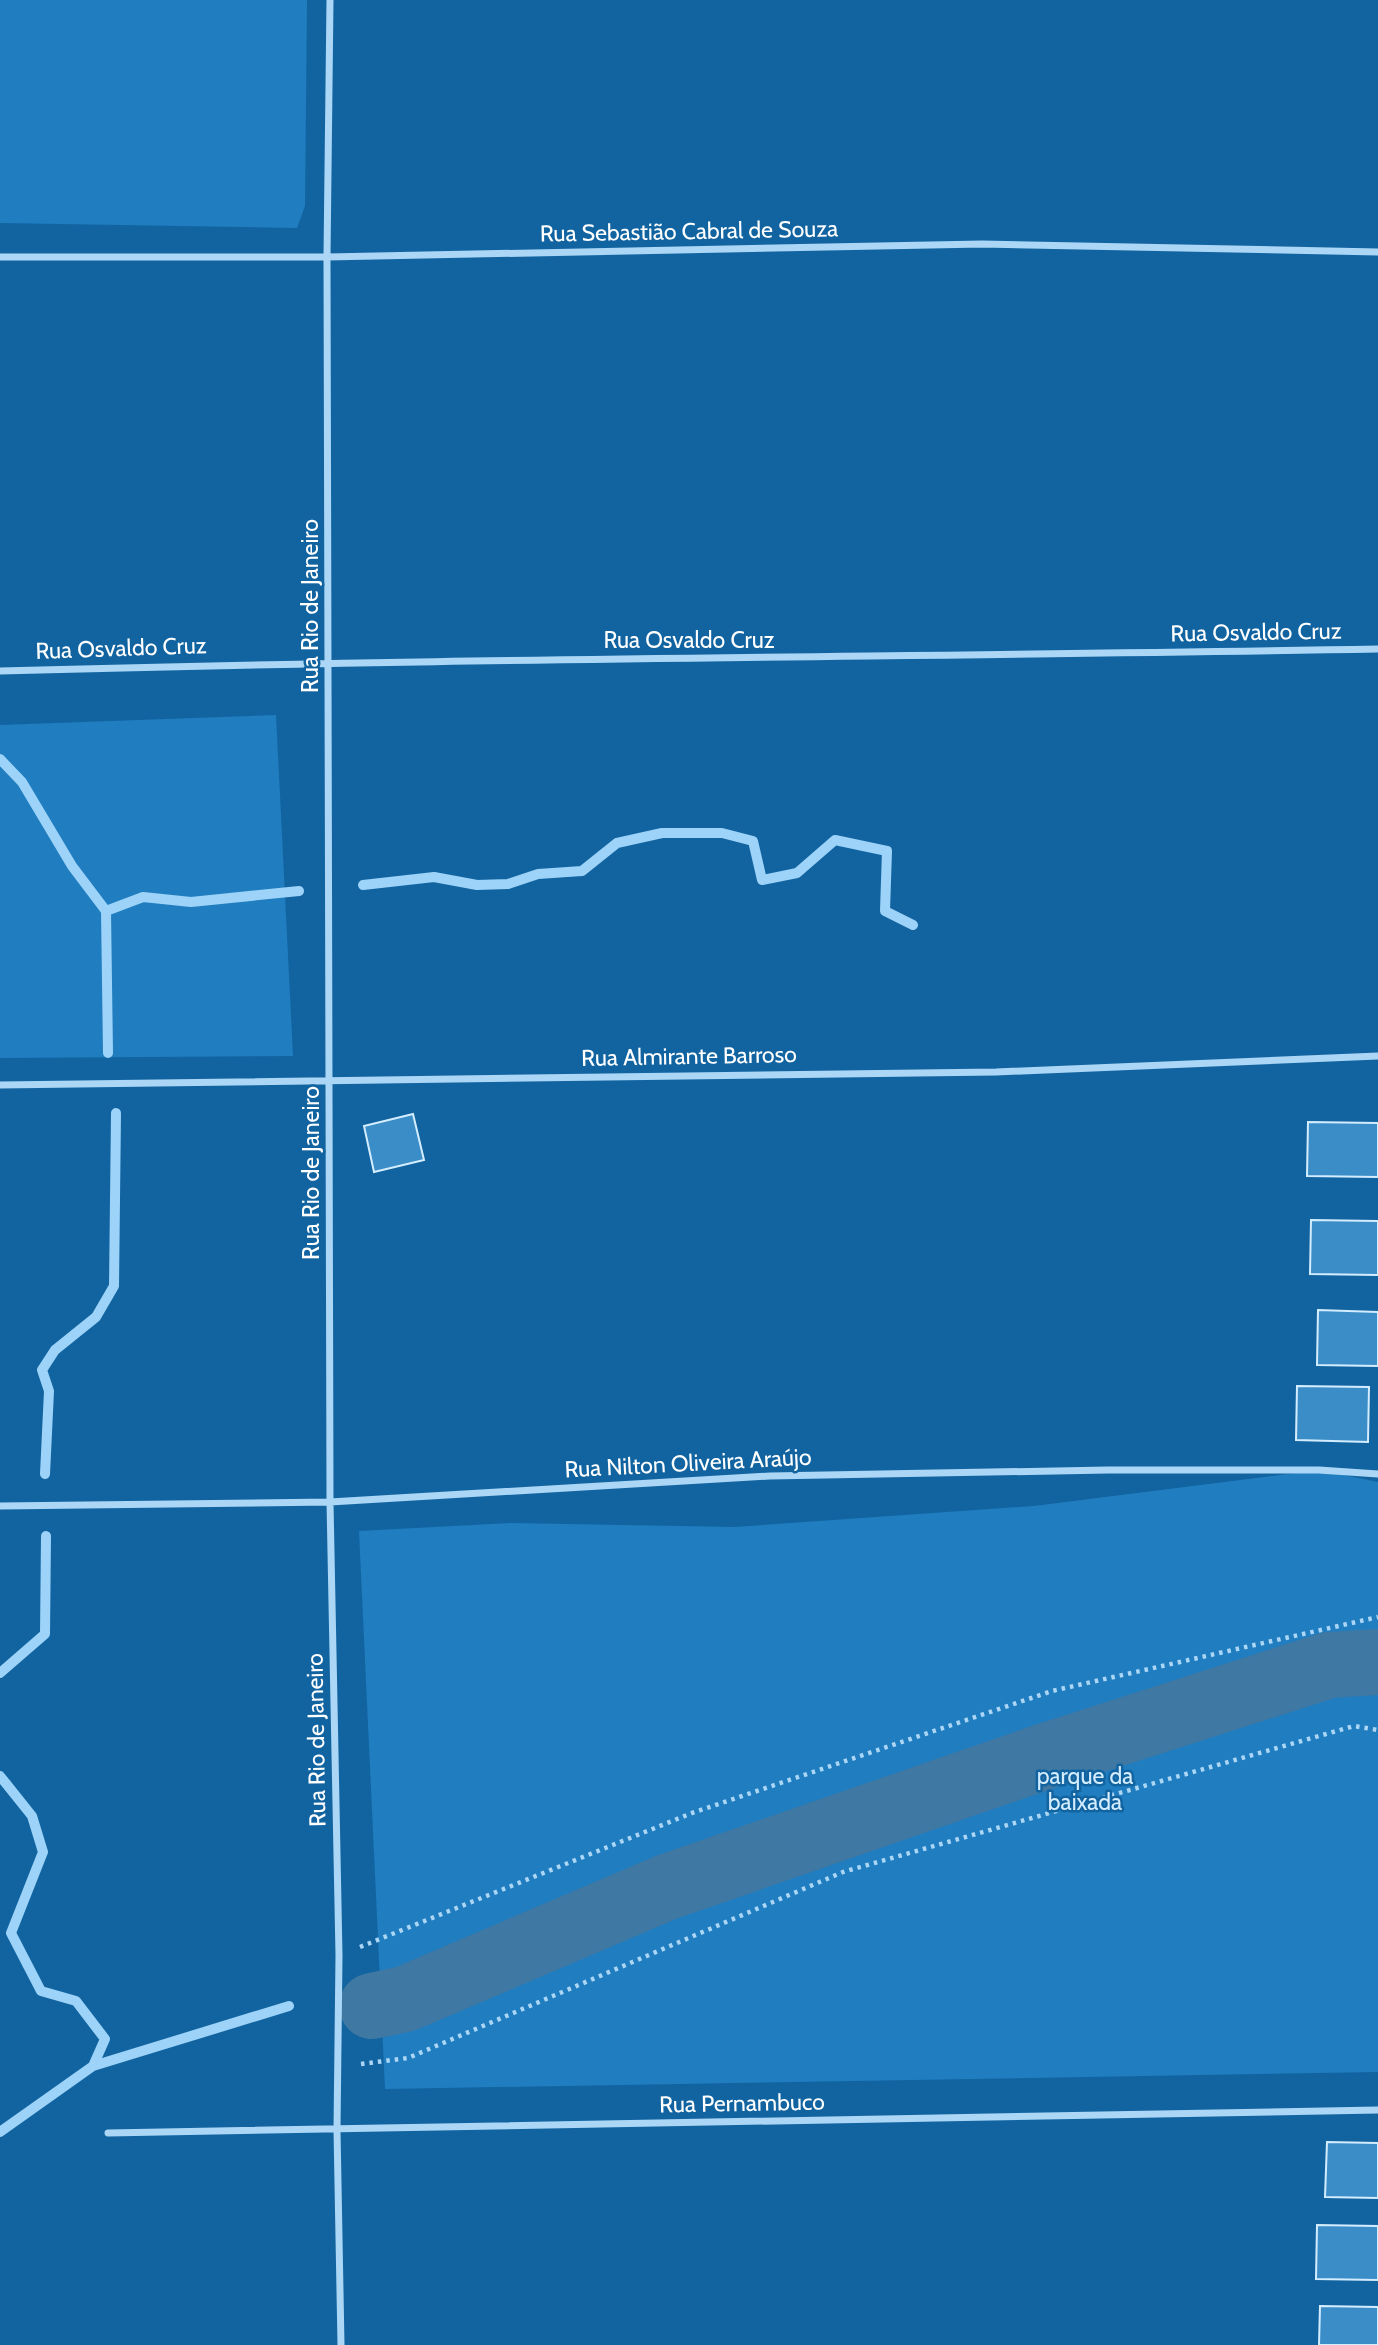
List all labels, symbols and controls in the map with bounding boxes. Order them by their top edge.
street label: Rua Sebastião Cabral de Souza [540,214,838,248]
street label: Rua Rio de Janeiro [296,519,324,693]
street label: Rua Osvaldo Cruz [1170,617,1342,647]
street label: Rua Osvaldo Cruz [603,626,775,654]
street label: Rua Osvaldo Cruz [35,631,207,665]
street label: Rua Almirante Barroso [581,1040,797,1072]
street label: Rua Rio de Janeiro [297,1086,325,1260]
street label: Rua Nilton Oliveira Araújo [564,1443,812,1483]
street label: Rua Rio de Janeiro [300,1653,332,1827]
park label: parque da baixada [1037,1762,1133,1816]
street label: Rua Pernambuco [659,2088,825,2118]

